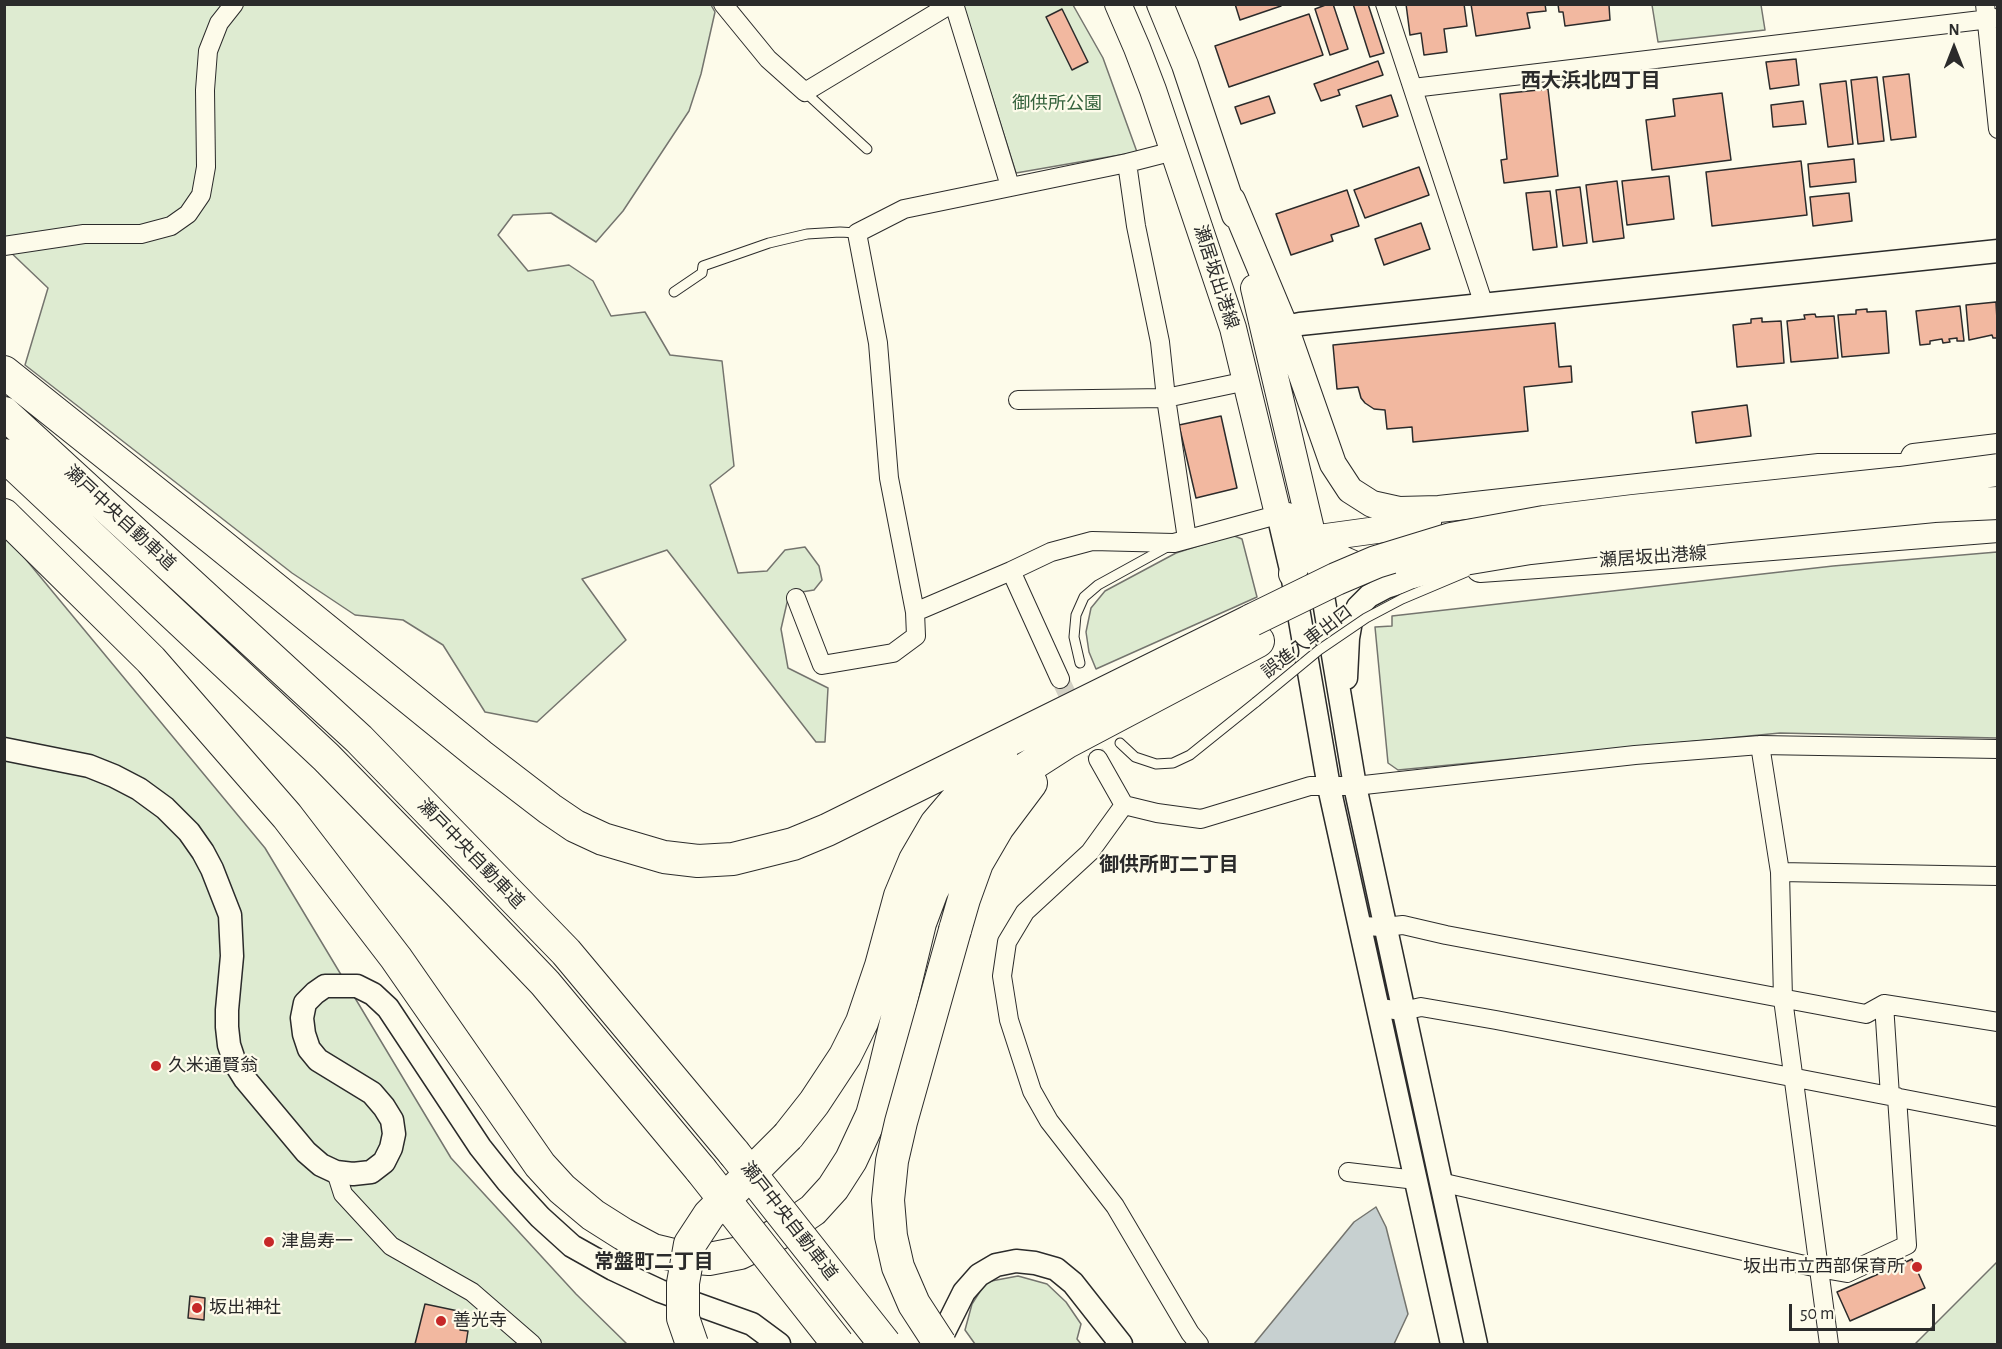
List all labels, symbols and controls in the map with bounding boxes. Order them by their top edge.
north arrow [1924,18,1984,78]
text: N [1948,22,1960,38]
district label: 西大浜北四丁目 [1521,69,1661,93]
park label: 御供所公園 [1012,93,1102,115]
street label: 瀬居坂出港線 [1189,222,1243,332]
street label: 瀬戸中央自動車道 [60,461,180,575]
street label: 瀬居坂出港線 [1598,542,1708,572]
street label: 誤進入車出口 [1257,601,1357,683]
street label: 瀬戸中央自動車道 [413,795,529,913]
district label: 御供所町二丁目 [1099,853,1239,877]
place label: 久米通賢翁 [168,1055,258,1077]
marker: 久米通賢翁 [149,1059,163,1073]
street label: 瀬戸中央自動車道 [736,1158,842,1284]
place label: 津島寿一 [281,1231,353,1253]
marker: 津島寿一 [262,1235,276,1249]
district label: 常盤町二丁目 [594,1250,714,1274]
place label: 坂出市立西部保育所 [1743,1256,1905,1278]
marker: 坂出市立西部保育所 [1910,1260,1924,1274]
scale bar [1792,1292,1938,1330]
place label: 坂出神社 [209,1297,281,1319]
marker: 坂出神社 [190,1301,204,1315]
text: 50 m [1800,1305,1834,1323]
place label: 善光寺 [453,1310,507,1332]
marker: 善光寺 [434,1314,448,1328]

